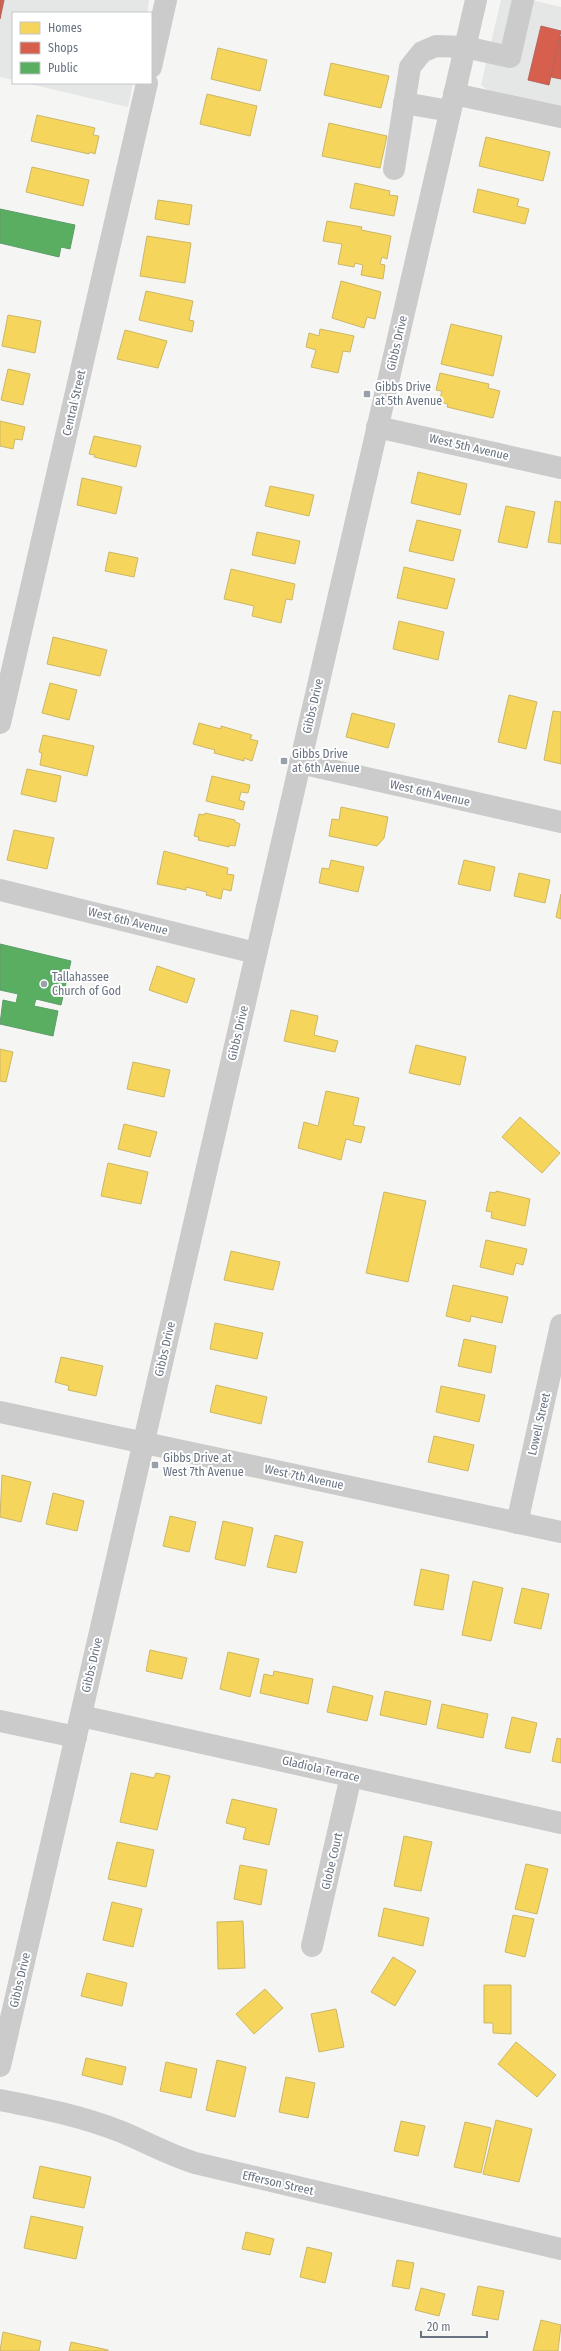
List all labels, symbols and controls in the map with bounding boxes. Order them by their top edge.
legend [12,12,152,84]
text: Homes [48,21,82,35]
text: Shops [48,41,78,55]
text: Public [48,61,78,75]
street label: Gibbs Drive [384,314,410,372]
street label: Central Street [60,369,88,437]
place label: Gibbs Drive at 5th Avenue [375,380,442,408]
marker: Gibbs Drive at 5th Avenue [362,389,372,399]
street label: West 5th Avenue [428,431,510,463]
street label: Gibbs Drive [300,677,326,735]
place label: Gibbs Drive at 6th Avenue [292,747,360,775]
marker: Gibbs Drive at 6th Avenue [279,756,289,766]
street label: West 6th Avenue [389,777,471,809]
street label: West 6th Avenue [87,904,169,938]
place label: Tallahassee Church of God [52,970,121,998]
marker: Tallahassee Church of God [39,979,49,989]
street label: Gibbs Drive [225,1004,251,1062]
street label: Gibbs Drive [152,1320,178,1378]
street label: Lowell Street [525,1391,553,1457]
place label: Gibbs Drive at West 7th Avenue [163,1451,244,1479]
marker: Gibbs Drive at West 7th Avenue [150,1460,160,1470]
street label: West 7th Avenue [263,1462,345,1492]
street label: Gibbs Drive [79,1636,105,1694]
street label: Gladiola Terrace [281,1753,361,1785]
street label: Globe Court [319,1831,345,1891]
street label: Gibbs Drive [7,1951,33,2009]
street label: Efferson Street [241,2168,315,2198]
scale bar [421,2313,487,2339]
text: 20 m [427,2320,451,2334]

